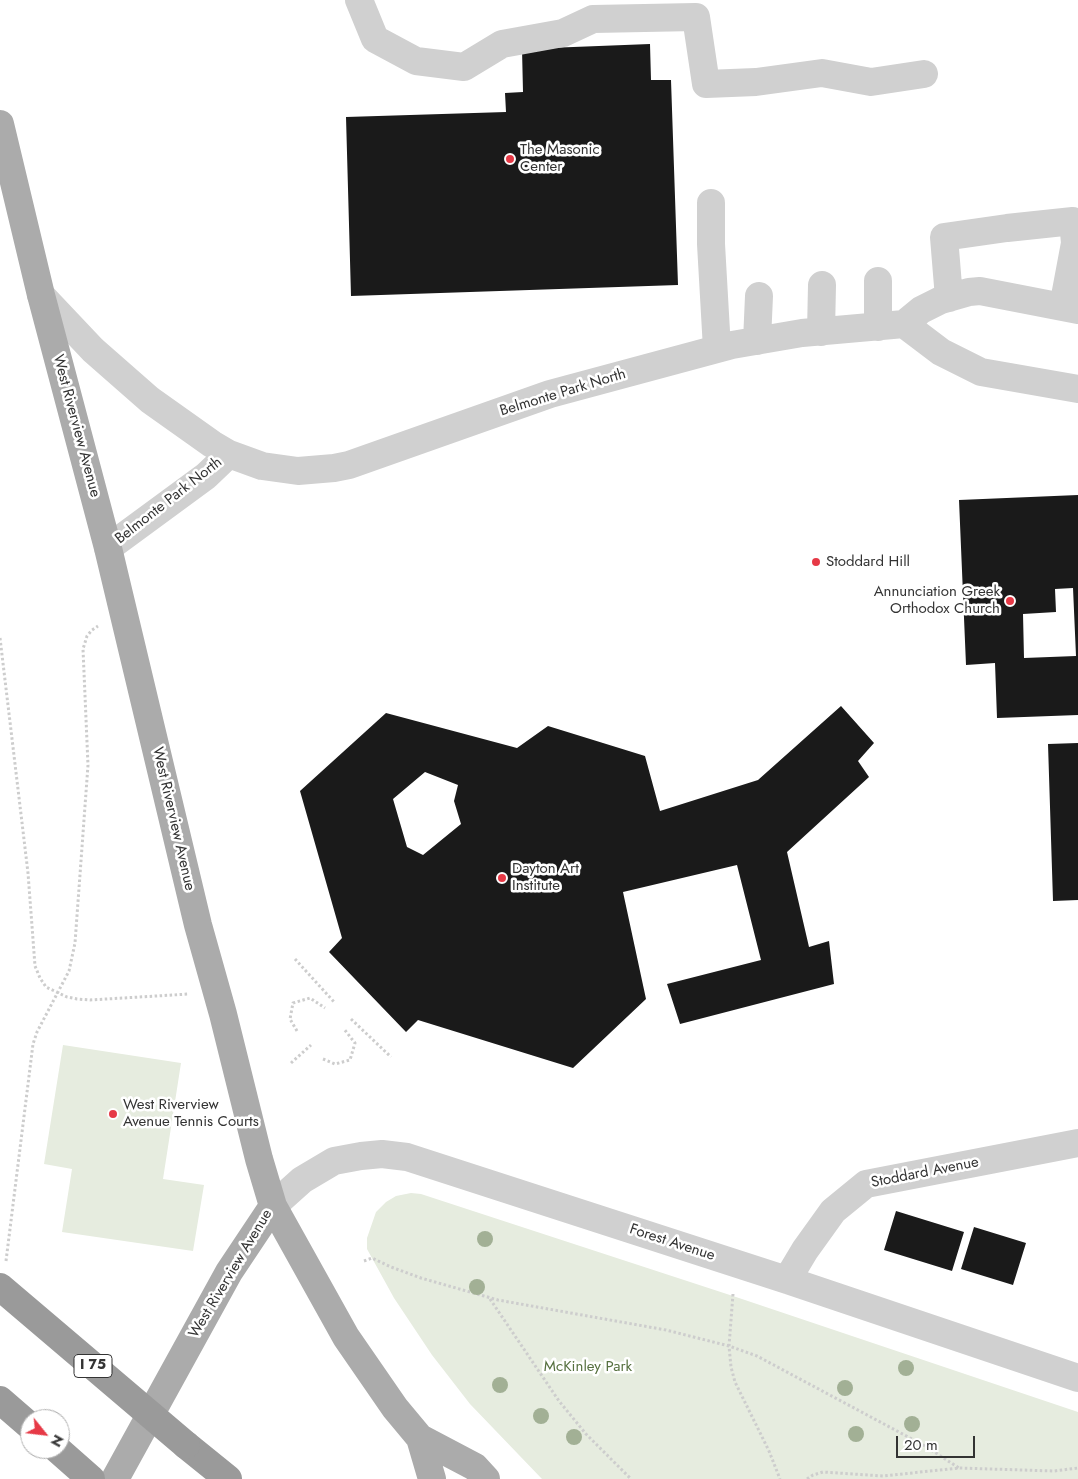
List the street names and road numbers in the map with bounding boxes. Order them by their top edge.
street label: West Riverview Avenue [48,353,104,499]
street label: Belmonte Park North [498,365,628,421]
street label: Belmonte Park North [112,454,226,548]
street label: West Riverview Avenue [148,745,198,893]
street label: Stoddard Avenue [870,1154,980,1192]
street label: West Riverview Avenue [185,1206,277,1342]
street label: Forest Avenue [627,1221,717,1265]
road number: I 75 [74,1354,112,1378]

